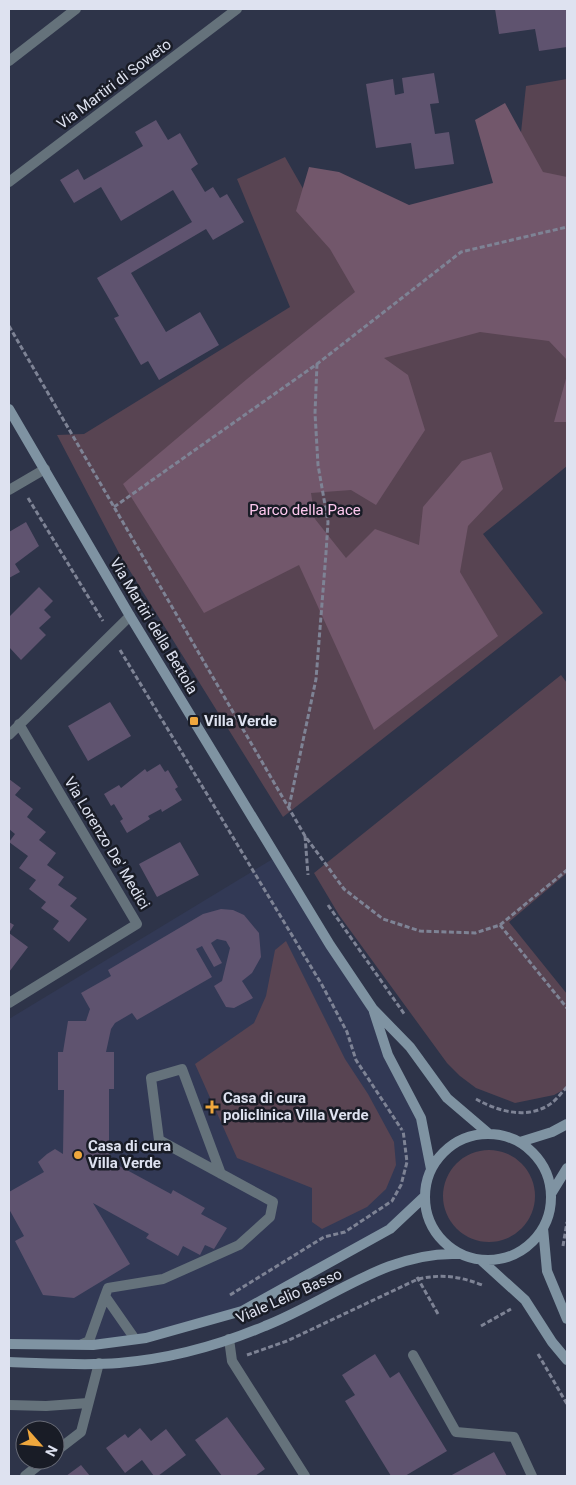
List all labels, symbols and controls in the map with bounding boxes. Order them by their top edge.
street label: Via Martiri di Soweto [53,35,175,133]
park label: Parco della Pace [249,501,361,519]
street label: Via Martiri della Bettola [106,555,202,697]
place label: Villa Verde [204,712,277,730]
marker: Villa Verde [188,715,200,727]
street label: Via Lorenzo De' Medici [60,774,154,912]
place label: Casa di cura policlinica Villa Verde [223,1089,369,1124]
marker: Casa di cura policlinica Villa Verde [205,1100,219,1114]
place label: Casa di cura Villa Verde [88,1137,171,1172]
marker: Casa di cura Villa Verde [72,1149,84,1161]
street label: Viale Lelio Basso [233,1265,345,1327]
north arrow [15,1420,65,1470]
text: N [42,1443,61,1459]

